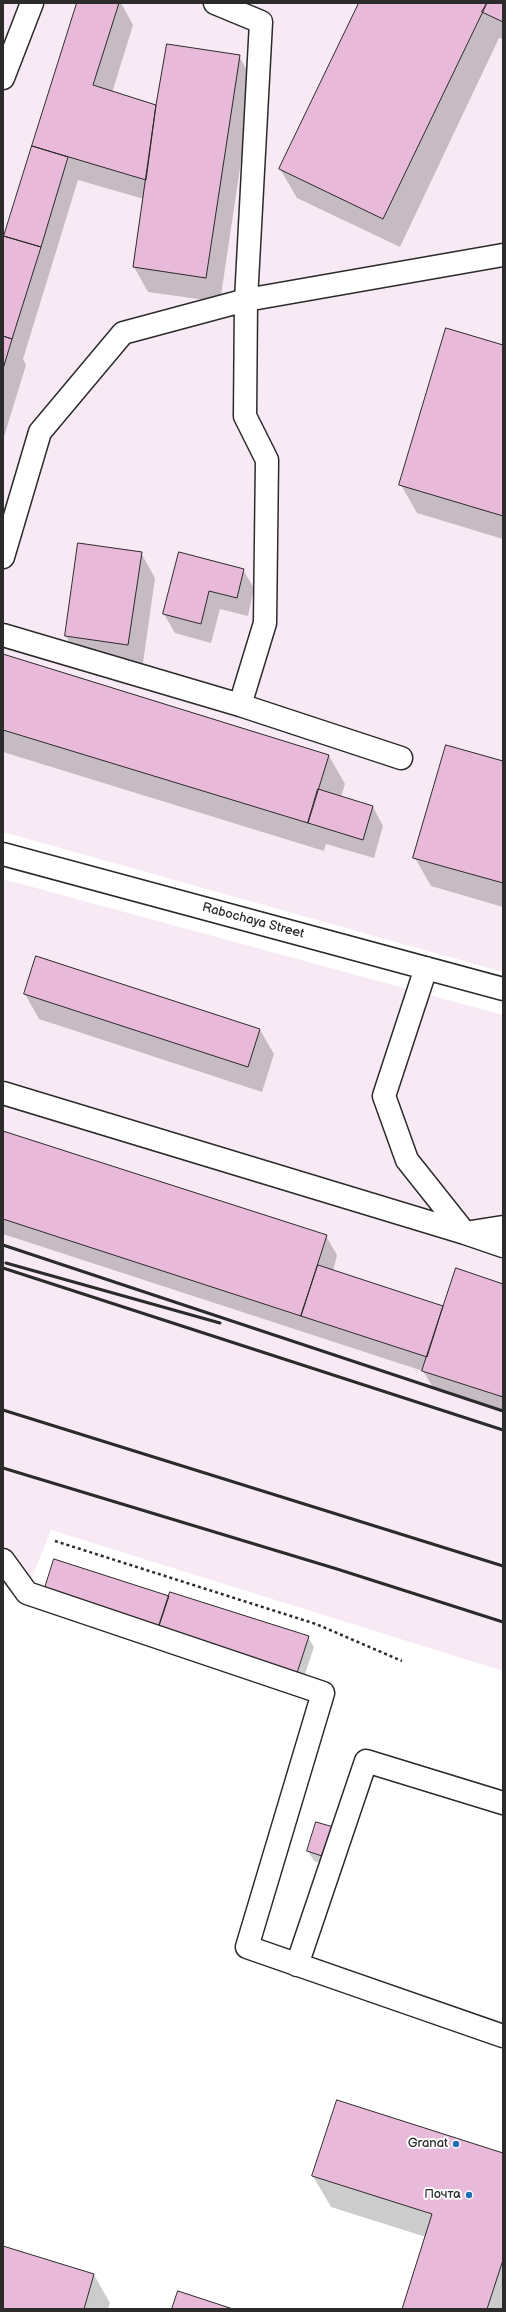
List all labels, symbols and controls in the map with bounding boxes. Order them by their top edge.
street label: Rabochaya Street [200,900,306,942]
place label: Granat [408,2136,448,2152]
marker: Granat [451,2139,461,2149]
place label: Почта [424,2187,461,2203]
marker: Почта [464,2190,474,2200]

